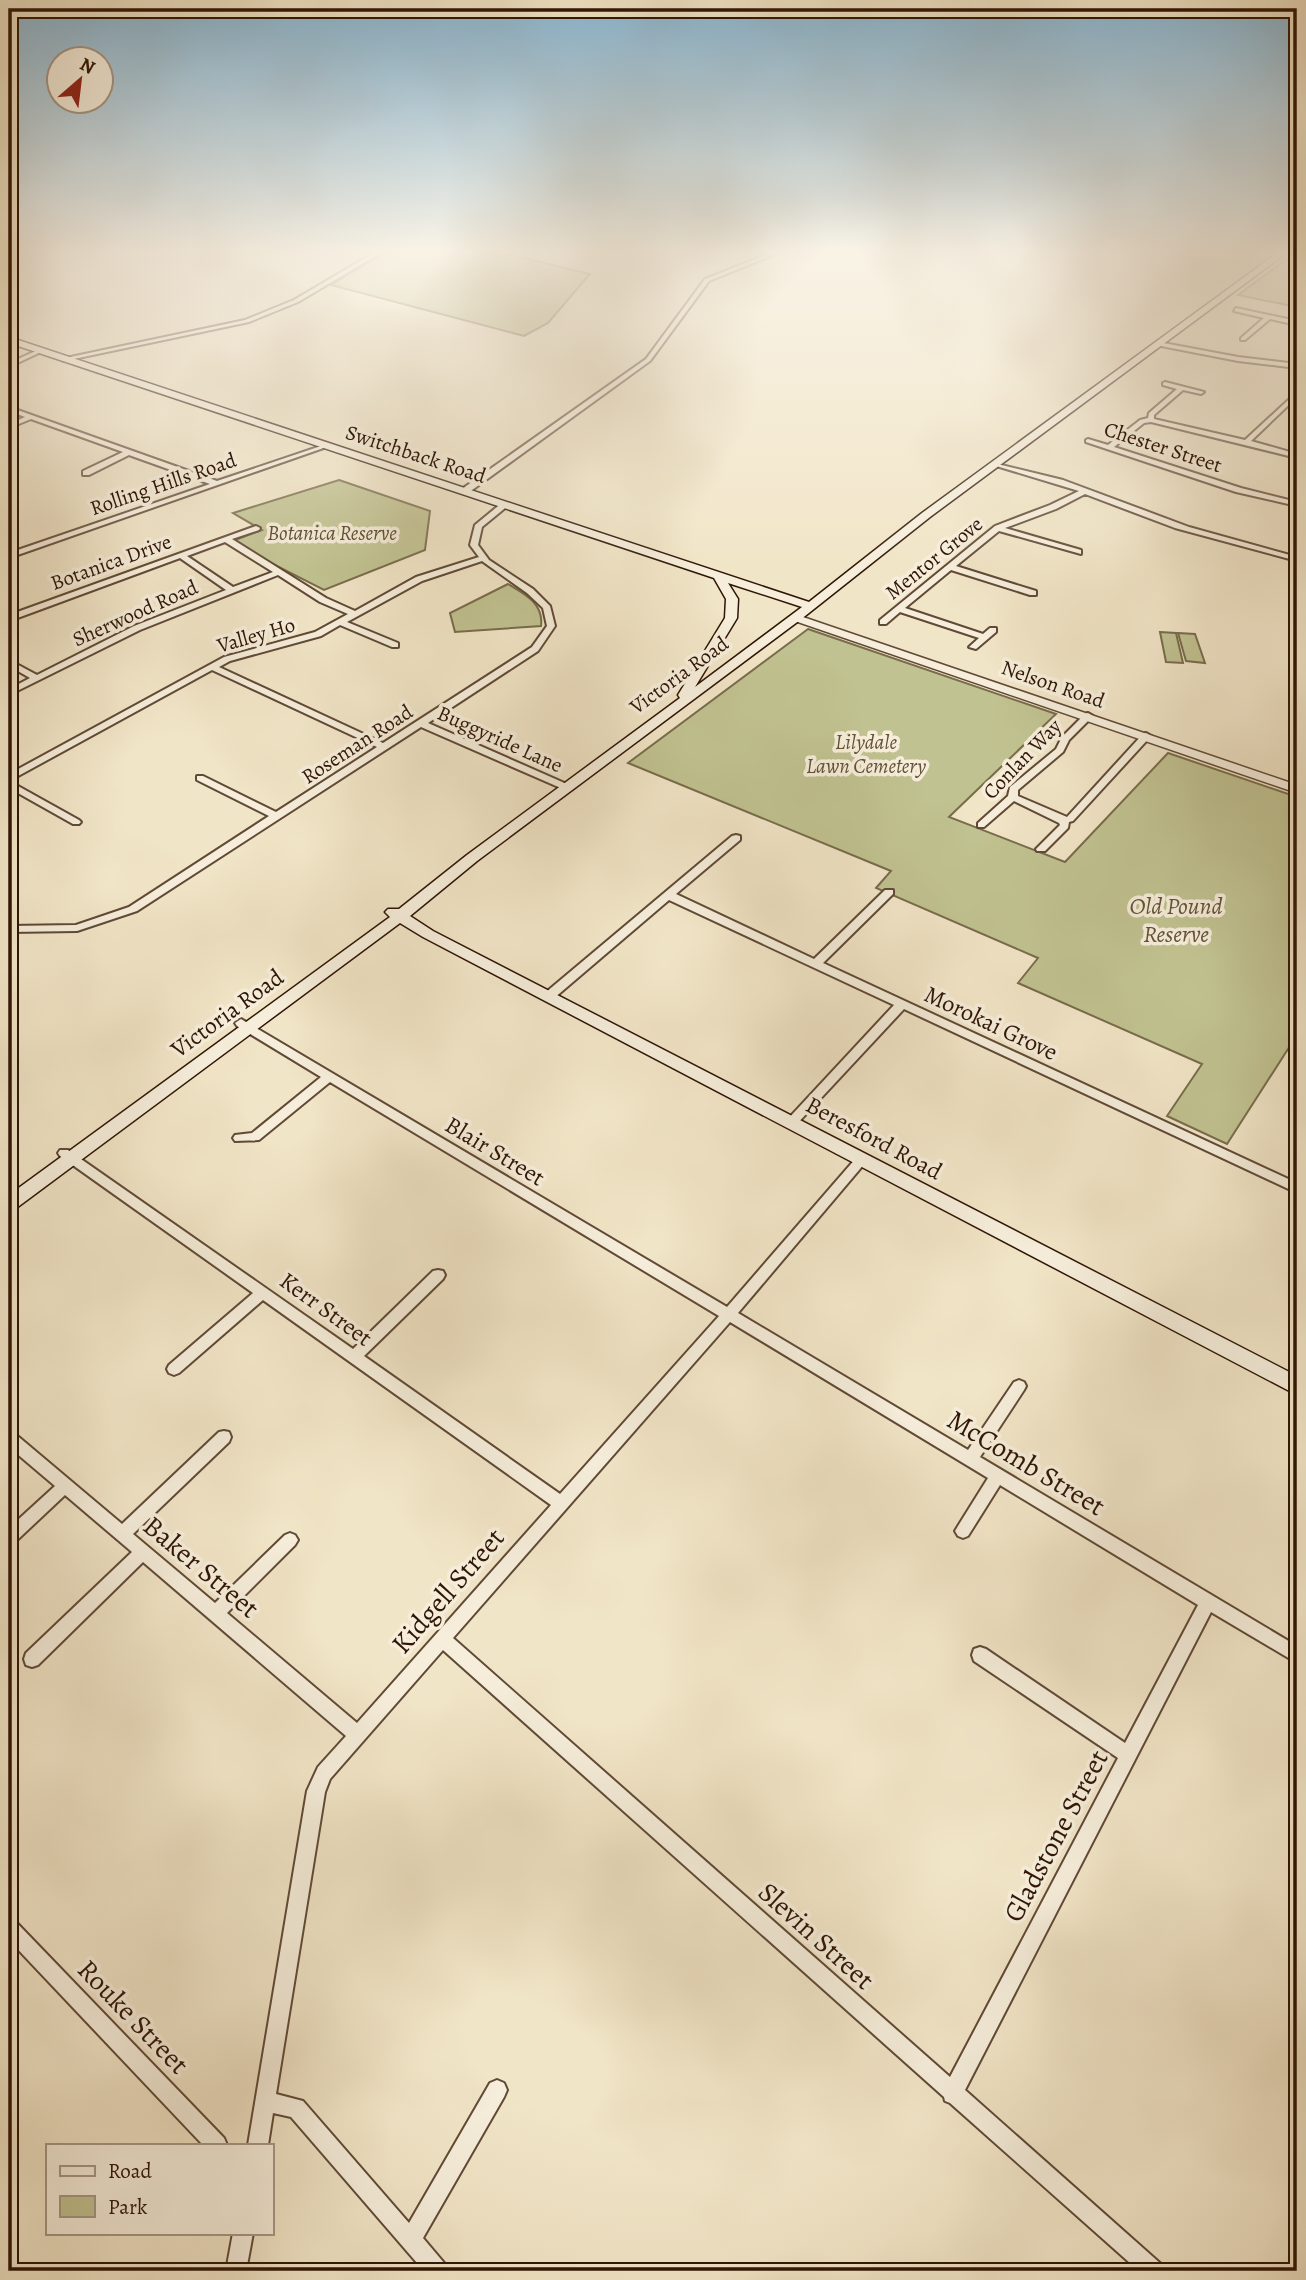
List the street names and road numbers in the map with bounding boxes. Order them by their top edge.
street label: Chester Street [1100,415,1226,479]
street label: Switchback Road [342,418,491,490]
street label: Rolling Hills Road [86,446,241,522]
street label: Mentor Grove [879,510,989,606]
street label: Botanica Drive [47,527,175,597]
street label: Sherwood Road [68,573,203,653]
street label: Valley Ho [213,611,298,660]
street label: Victoria Road [623,629,735,721]
street label: Nelson Road [998,653,1109,715]
street label: Roseman Road [296,697,419,790]
street label: Buggyride Lane [433,699,567,779]
street label: Conlan Way [977,712,1068,805]
street label: Victoria Road [163,961,290,1065]
street label: Morokai Grove [919,978,1063,1068]
street label: Beresford Road [800,1089,948,1187]
street label: Blair Street [439,1109,551,1193]
street label: Kerr Street [273,1265,379,1354]
street label: McComb Street [940,1401,1112,1525]
street label: Baker Street [135,1507,267,1627]
street label: Kidgell Street [383,1520,513,1662]
street label: Gladstone Street [995,1743,1117,1929]
street label: Slevin Street [750,1874,882,1998]
street label: Rouke Street [69,1951,197,2083]

